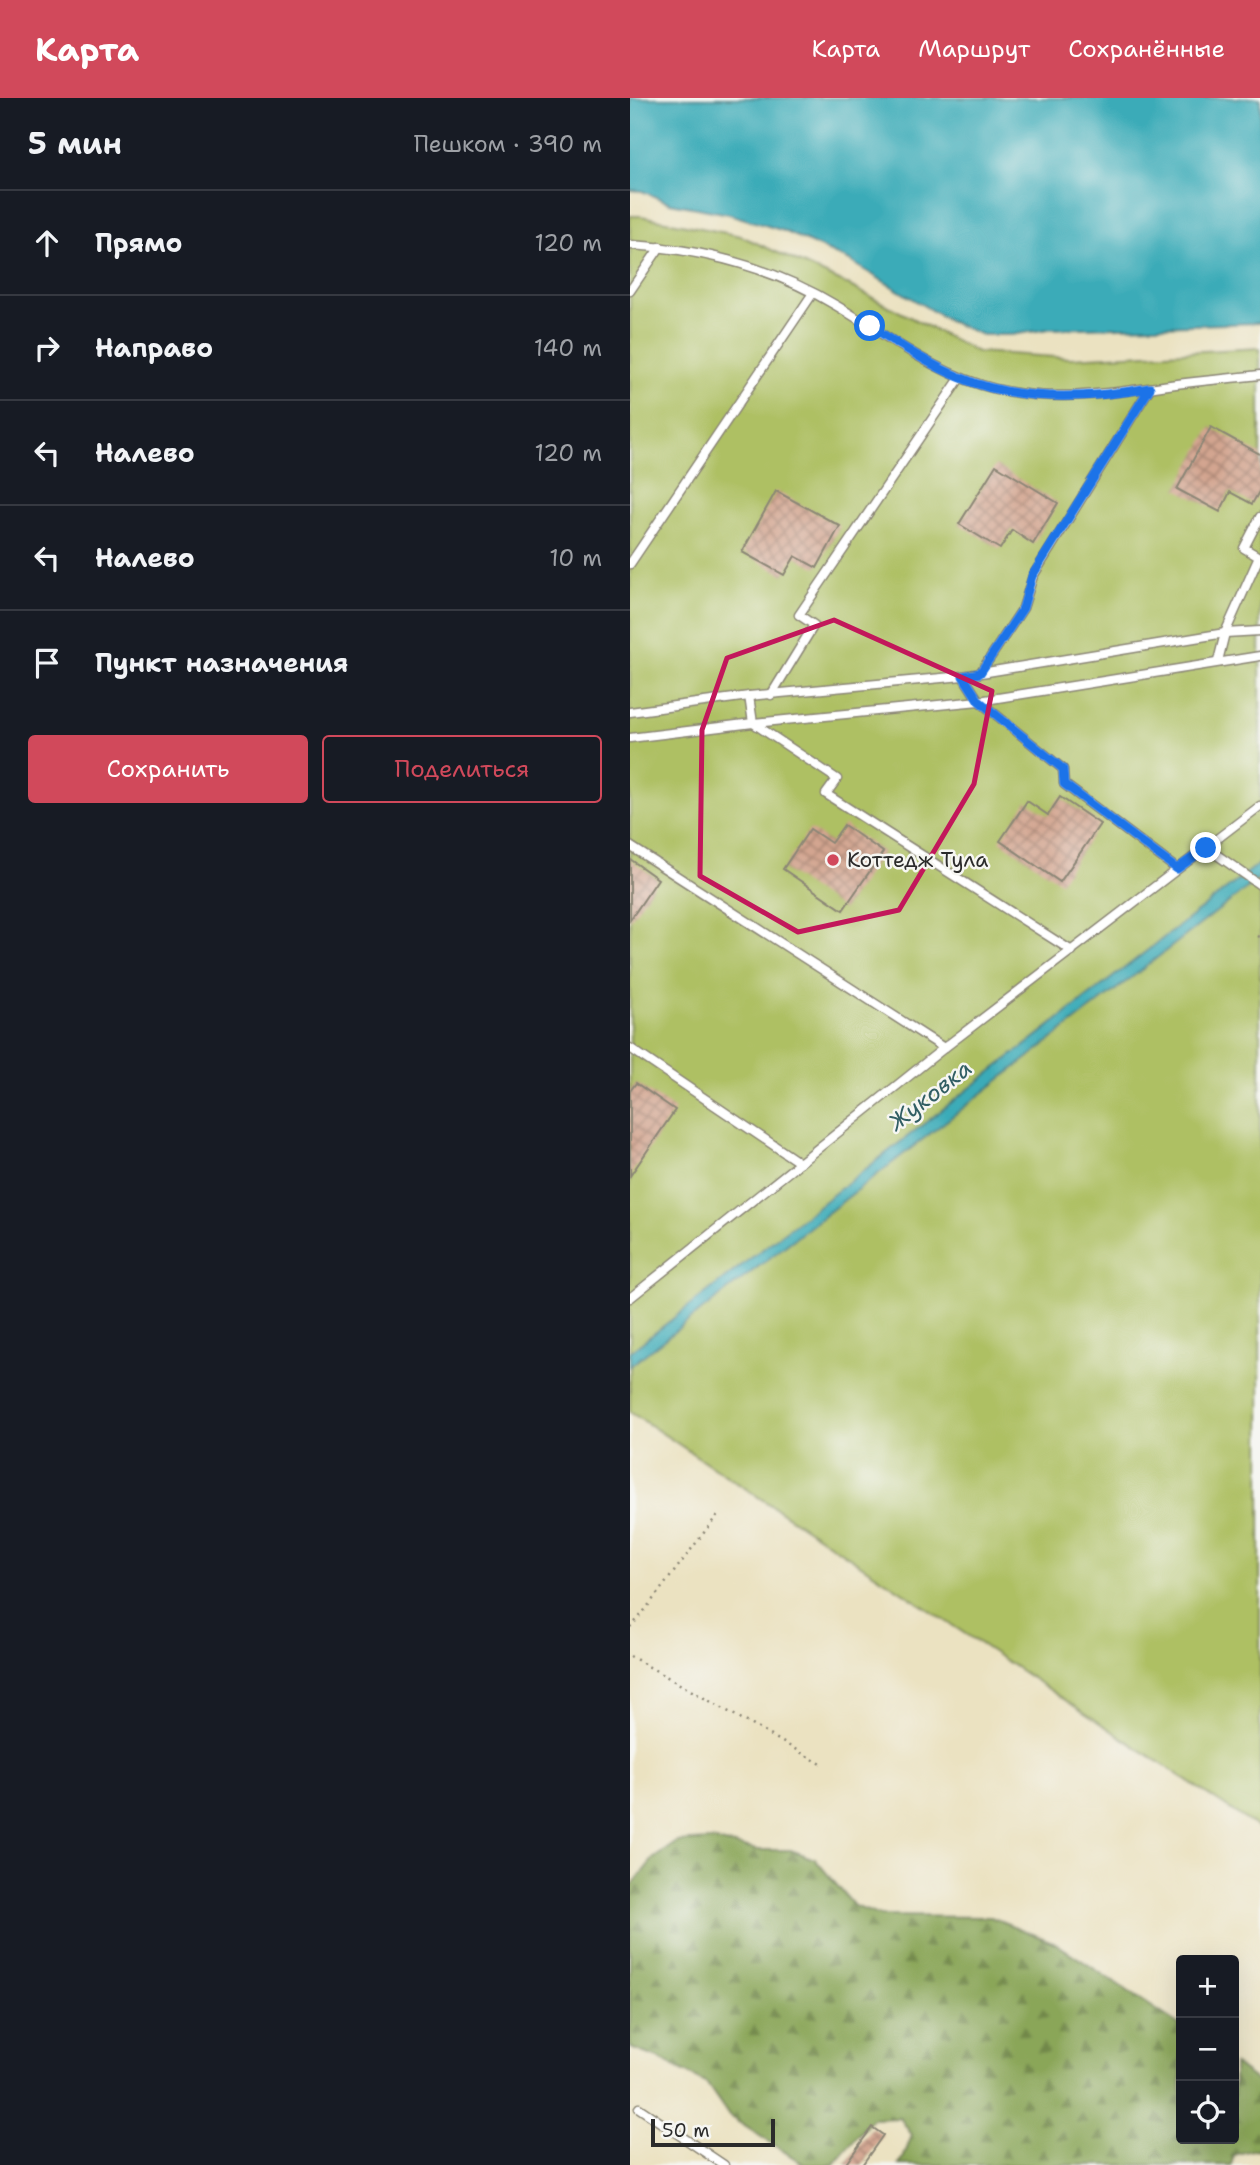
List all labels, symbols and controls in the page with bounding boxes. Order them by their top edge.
text: Карта [35,27,139,72]
text: Карта [812,33,880,65]
text: Маршрут [918,33,1030,65]
text: Сохранённые [1068,33,1225,65]
text: 5 мин [28,123,122,164]
text: Пешком · 390 m [414,129,602,159]
icon: ahead [28,224,66,262]
text: Прямо [95,225,183,260]
text: 120 m [534,228,602,258]
route start [854,310,885,341]
icon: right [28,329,66,367]
text: Направо [95,330,213,365]
text: 140 m [534,333,602,363]
icon: left [28,434,66,472]
text: Налево [95,435,195,470]
text: 120 m [534,438,602,468]
icon: left [28,539,66,577]
text: Налево [95,540,195,575]
text: 10 m [549,543,602,573]
icon: arrive [28,644,66,682]
text: Пункт назначения [95,645,348,680]
button: Сохранить [28,735,308,803]
button: Поделиться [322,735,602,803]
route end [1190,832,1221,863]
place label: Коттедж Тула [847,846,988,874]
marker: Коттедж Тула [825,852,841,868]
water label: Жуковка [881,1053,978,1138]
map controls [1176,1955,1239,2144]
button: + [1176,1955,1239,2018]
button: − [1176,2018,1239,2081]
button: locate [1176,2081,1239,2144]
scale bar [651,2116,775,2148]
text: 50 m [662,2118,710,2143]

